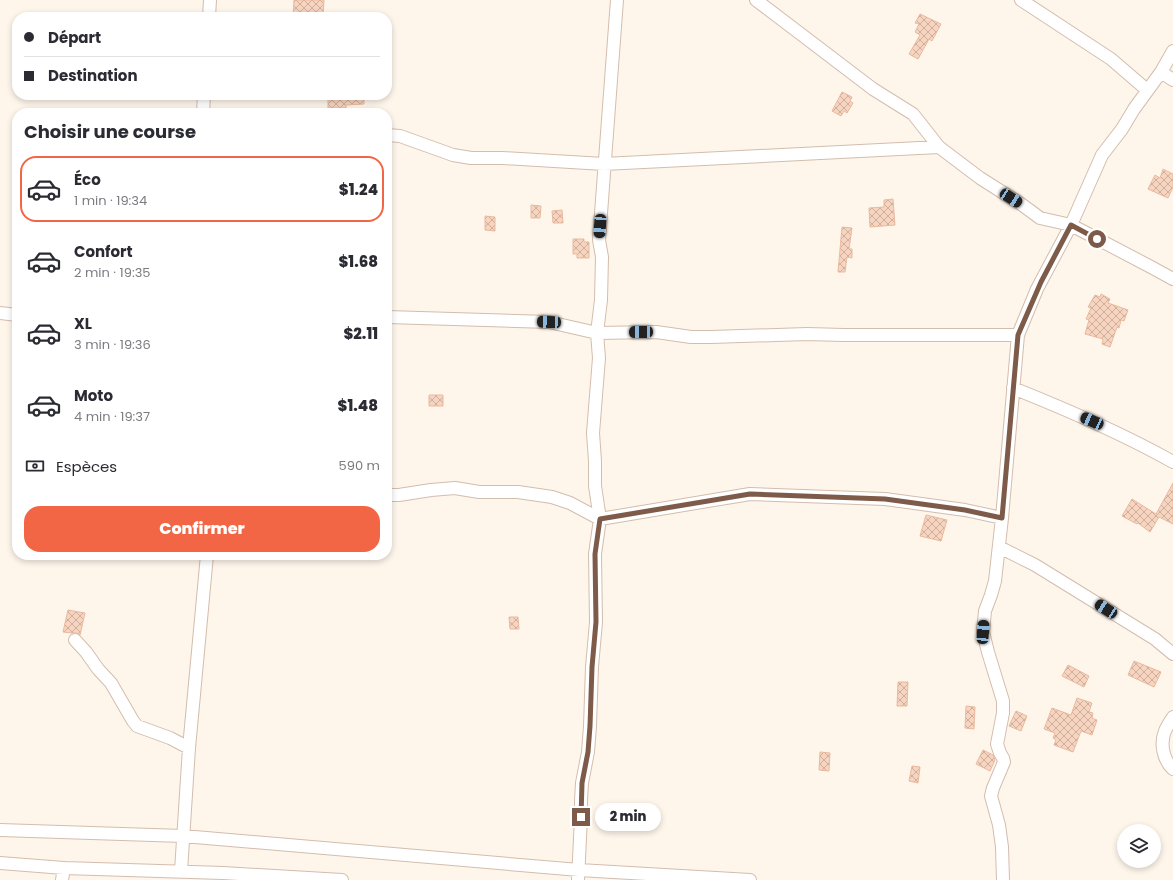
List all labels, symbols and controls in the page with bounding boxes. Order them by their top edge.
text: Départ [48,27,101,48]
text: Destination [48,65,138,86]
text: Choisir une course [24,119,196,144]
text: Éco [74,169,101,190]
icon: car [26,171,62,207]
text: $1.24 [339,179,378,200]
car [998,186,1024,210]
text: 1 min · 19:34 [74,191,147,210]
car [593,214,607,238]
route start [1088,230,1106,248]
text: Confort [74,241,133,262]
icon: car [26,243,62,279]
text: $1.68 [338,251,378,272]
text: 2 min · 19:35 [74,263,151,282]
text: XL [74,313,92,334]
icon: car [26,315,62,351]
car [537,316,561,328]
text: $2.11 [343,323,378,344]
car [629,326,653,338]
text: 3 min · 19:36 [74,335,151,354]
text: Moto [74,385,113,406]
icon: car [26,387,62,423]
text: $1.48 [338,395,378,416]
text: 4 min · 19:37 [74,407,150,426]
car [1079,411,1105,431]
icon: cash [24,455,46,477]
text: Espèces [56,456,117,477]
text: 590 m [339,456,380,475]
button: Confirmer [24,506,380,552]
car [1093,597,1119,621]
car [976,620,990,644]
callout: 2 min [595,803,661,831]
text: 2 min [610,807,646,826]
route end [572,808,590,826]
map controls [1117,824,1161,868]
button: layers [1117,824,1161,868]

